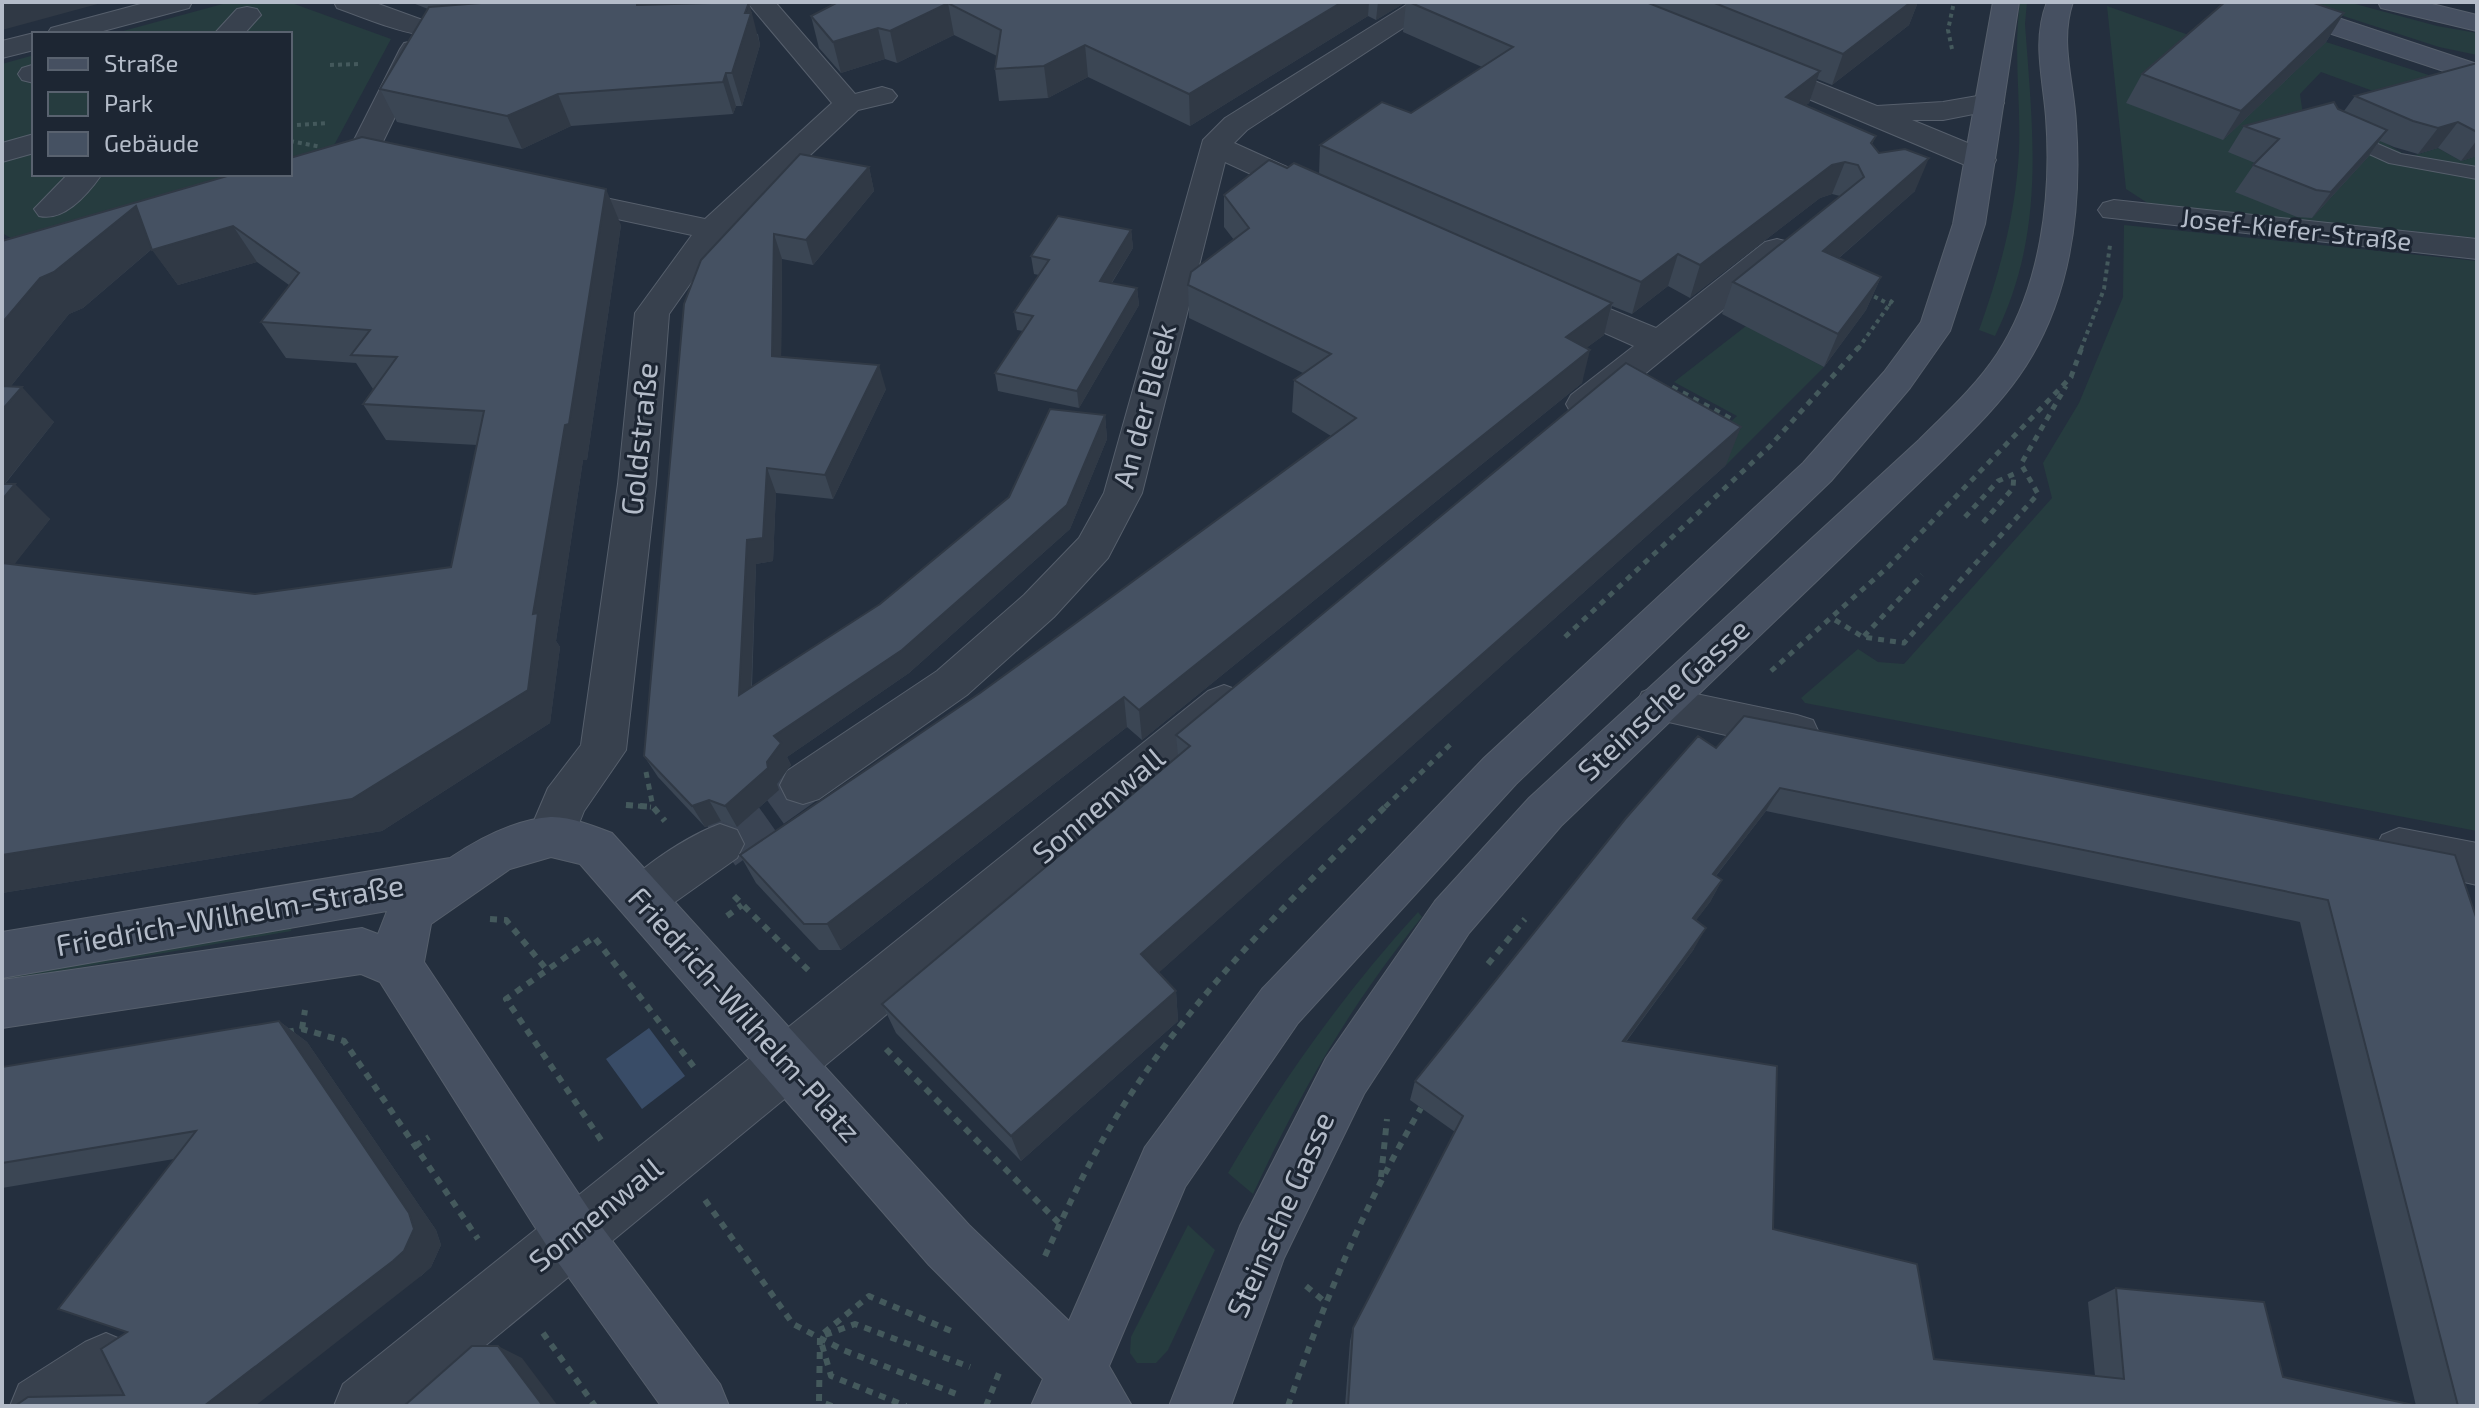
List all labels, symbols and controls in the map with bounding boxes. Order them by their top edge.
legend [32,32,292,176]
text: Straße [104,48,178,77]
text: Park [104,88,153,117]
text: Gebäude [104,128,199,157]
street label: Josef-Kiefer-Straße [2179,201,2413,256]
street label: An der Bleek [1104,319,1182,492]
street label: Goldstraße [612,361,664,517]
street label: Steinsche Gasse [1570,610,1756,787]
street label: Sonnenwall [1024,739,1171,870]
street label: Friedrich-Wilhelm-Straße [53,866,406,962]
street label: Friedrich-Wilhelm-Platz [622,879,869,1148]
street label: Steinsche Gasse [1218,1106,1341,1323]
street label: Sonnenwall [521,1149,669,1278]

